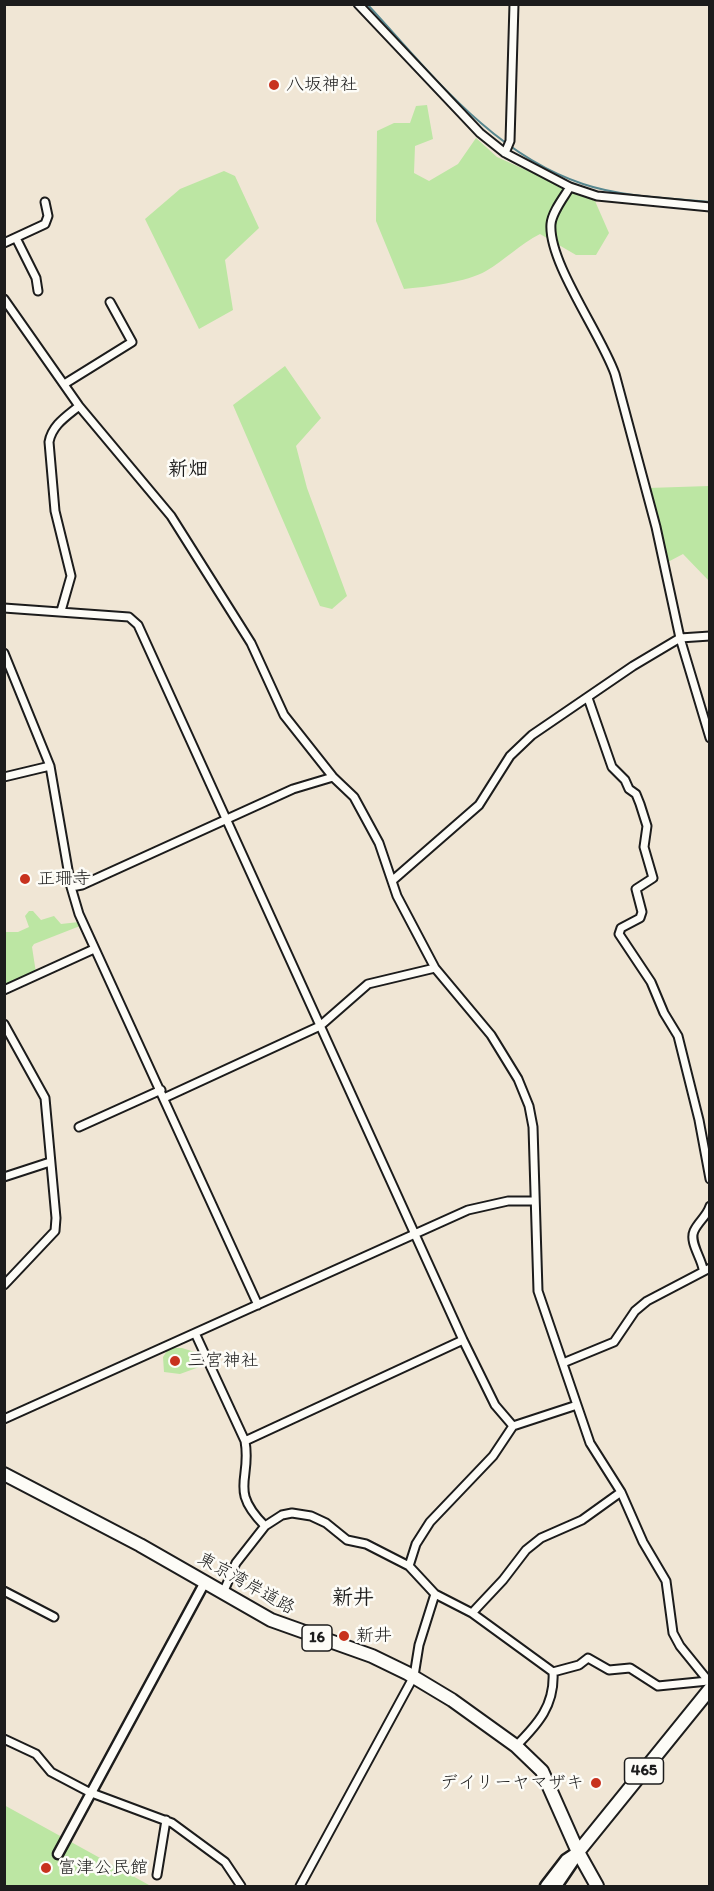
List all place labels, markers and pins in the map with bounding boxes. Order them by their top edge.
place label: 八坂神社 [286,74,358,96]
marker: 八坂神社 [267,78,281,92]
place label: 正珊寺 [37,868,91,890]
marker: 正珊寺 [18,872,32,886]
place label: 三宮神社 [187,1350,259,1372]
marker: 三宮神社 [168,1354,182,1368]
place label: 新井 [356,1625,392,1647]
marker: 新井 [337,1629,351,1643]
place label: デイリーヤマザキ [440,1772,584,1794]
marker: デイリーヤマザキ [589,1776,603,1790]
place label: 富津公民館 [58,1857,148,1879]
marker: 富津公民館 [39,1861,53,1875]

